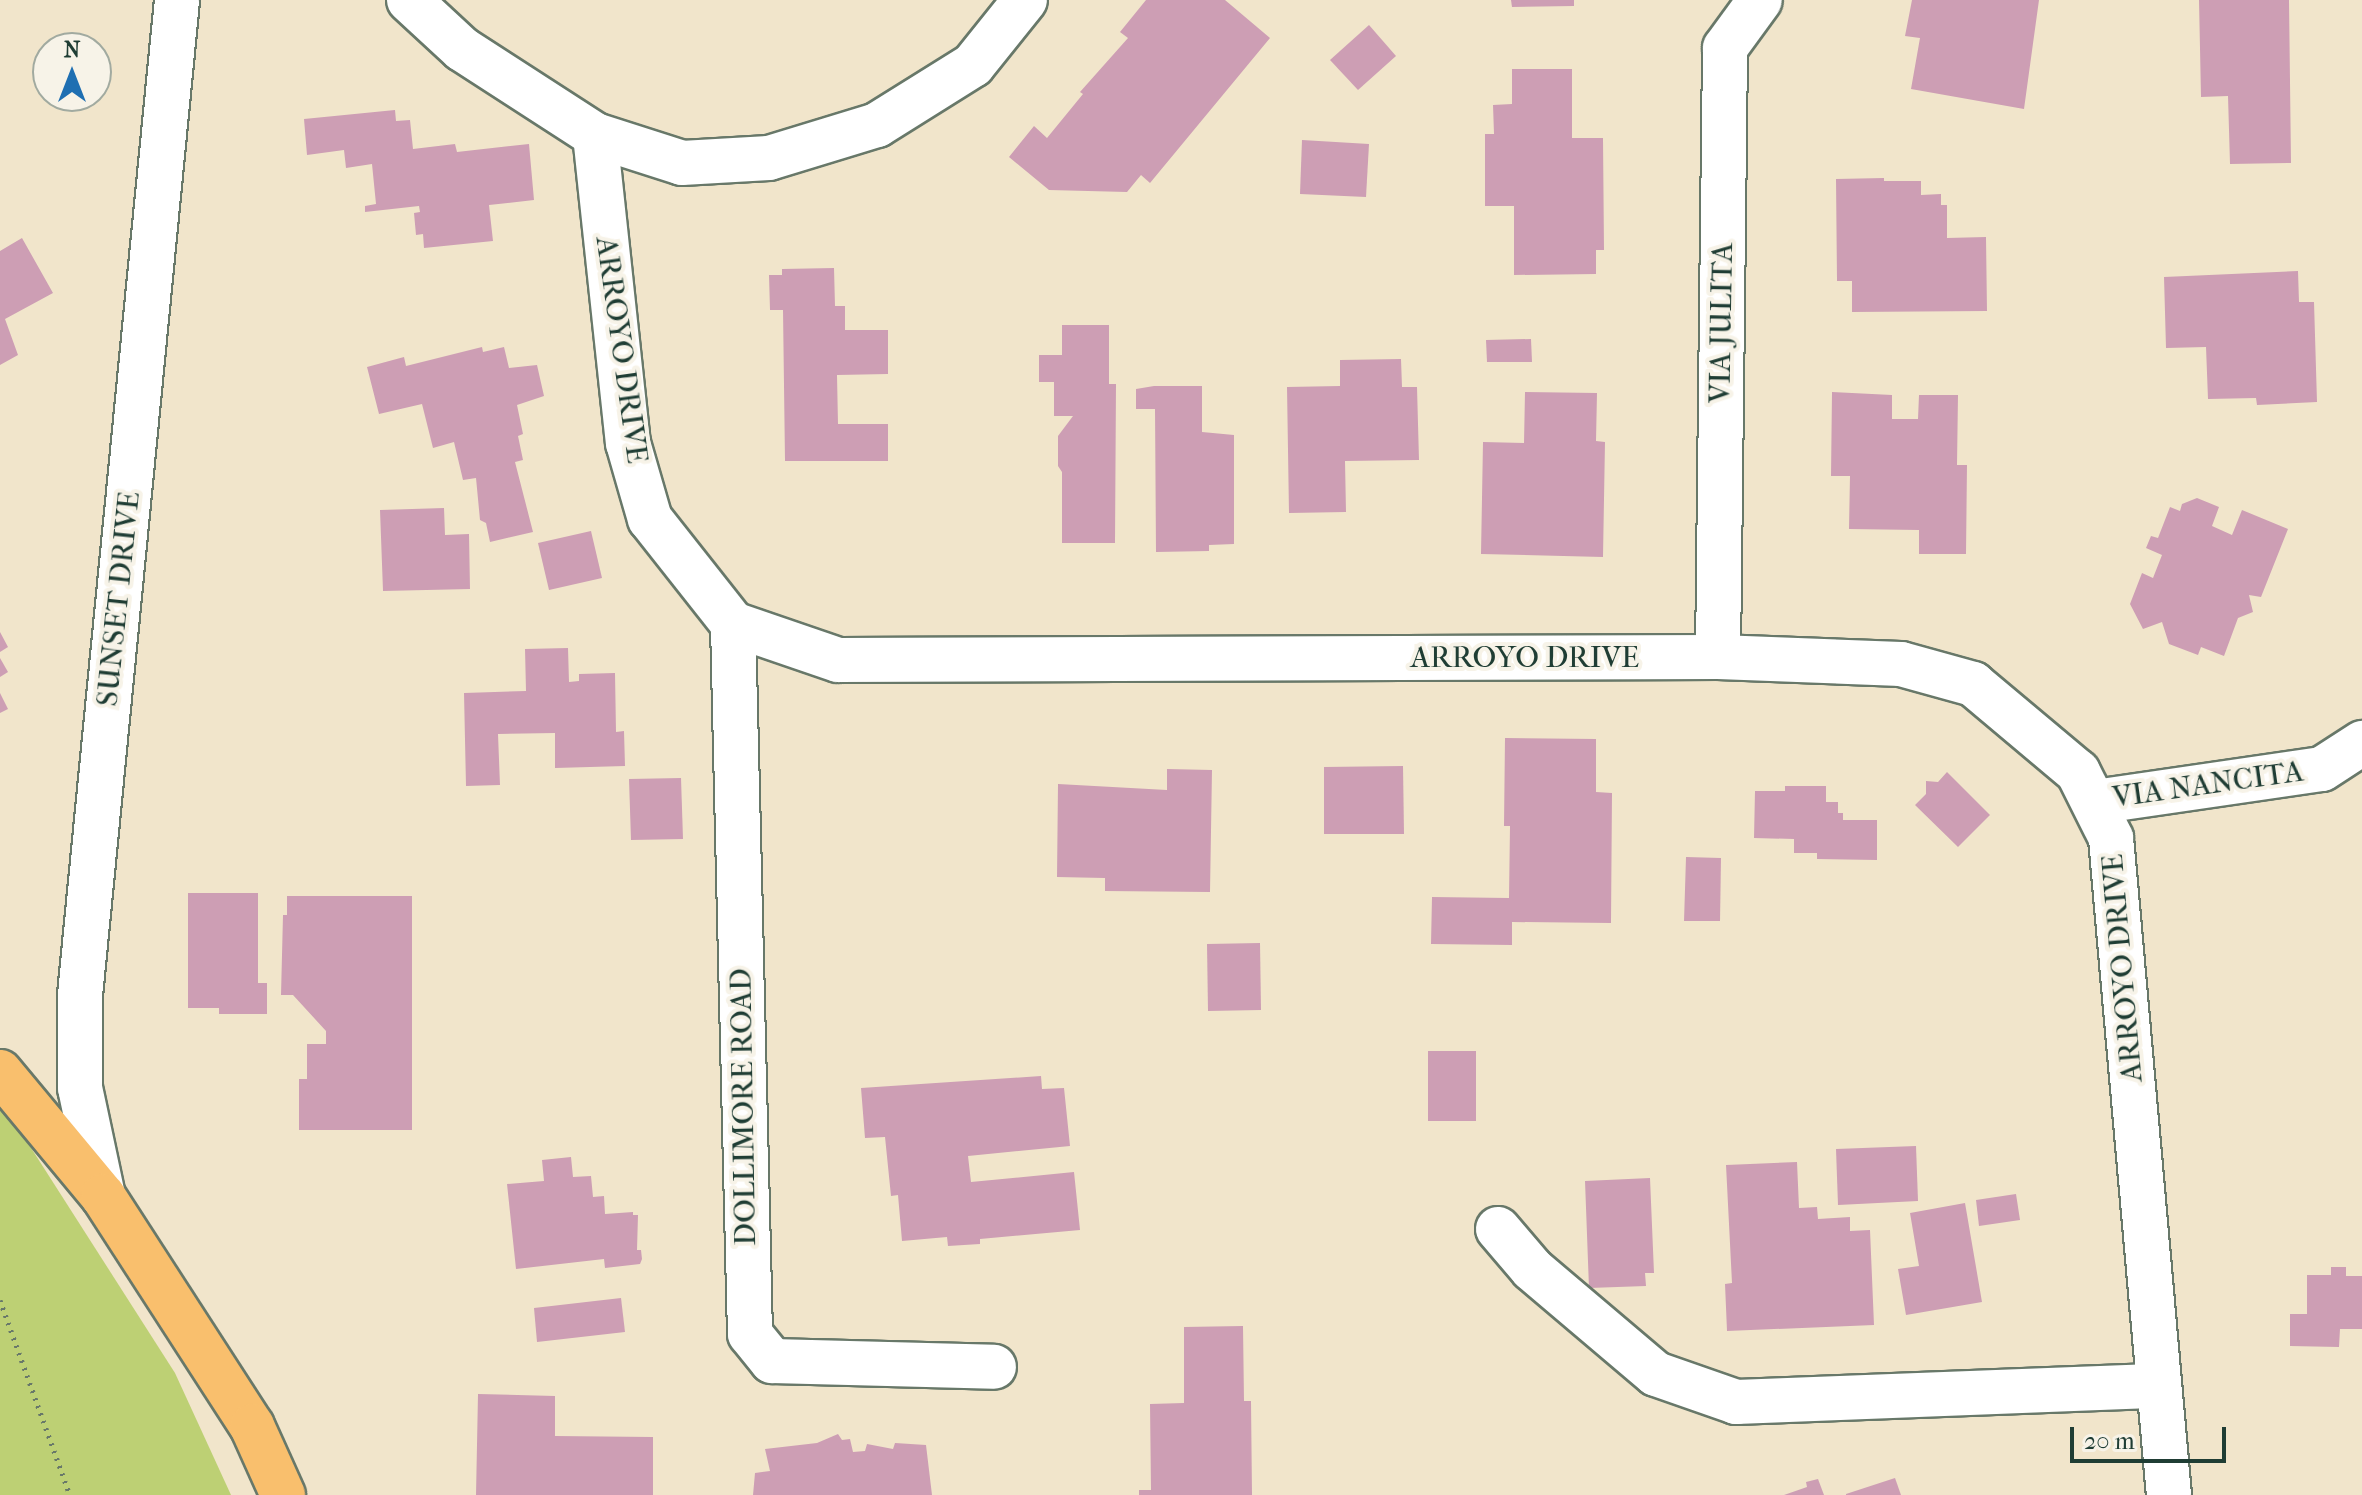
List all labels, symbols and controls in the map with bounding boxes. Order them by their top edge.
north arrow [32,32,112,112]
text: N [64,37,80,63]
street label: ARROYO DRIVE [587,234,655,466]
street label: VIA JULITA [1703,242,1741,404]
street label: SUNSET DRIVE [90,490,148,708]
street label: ARROYO DRIVE [1411,640,1639,676]
street label: VIA NANCITA [2110,754,2306,816]
street label: ARROYO DRIVE [2095,852,2151,1084]
street label: DOLLIMORE ROAD [724,968,764,1246]
scale bar [2074,1411,2230,1461]
text: 20 m [2084,1427,2135,1455]

